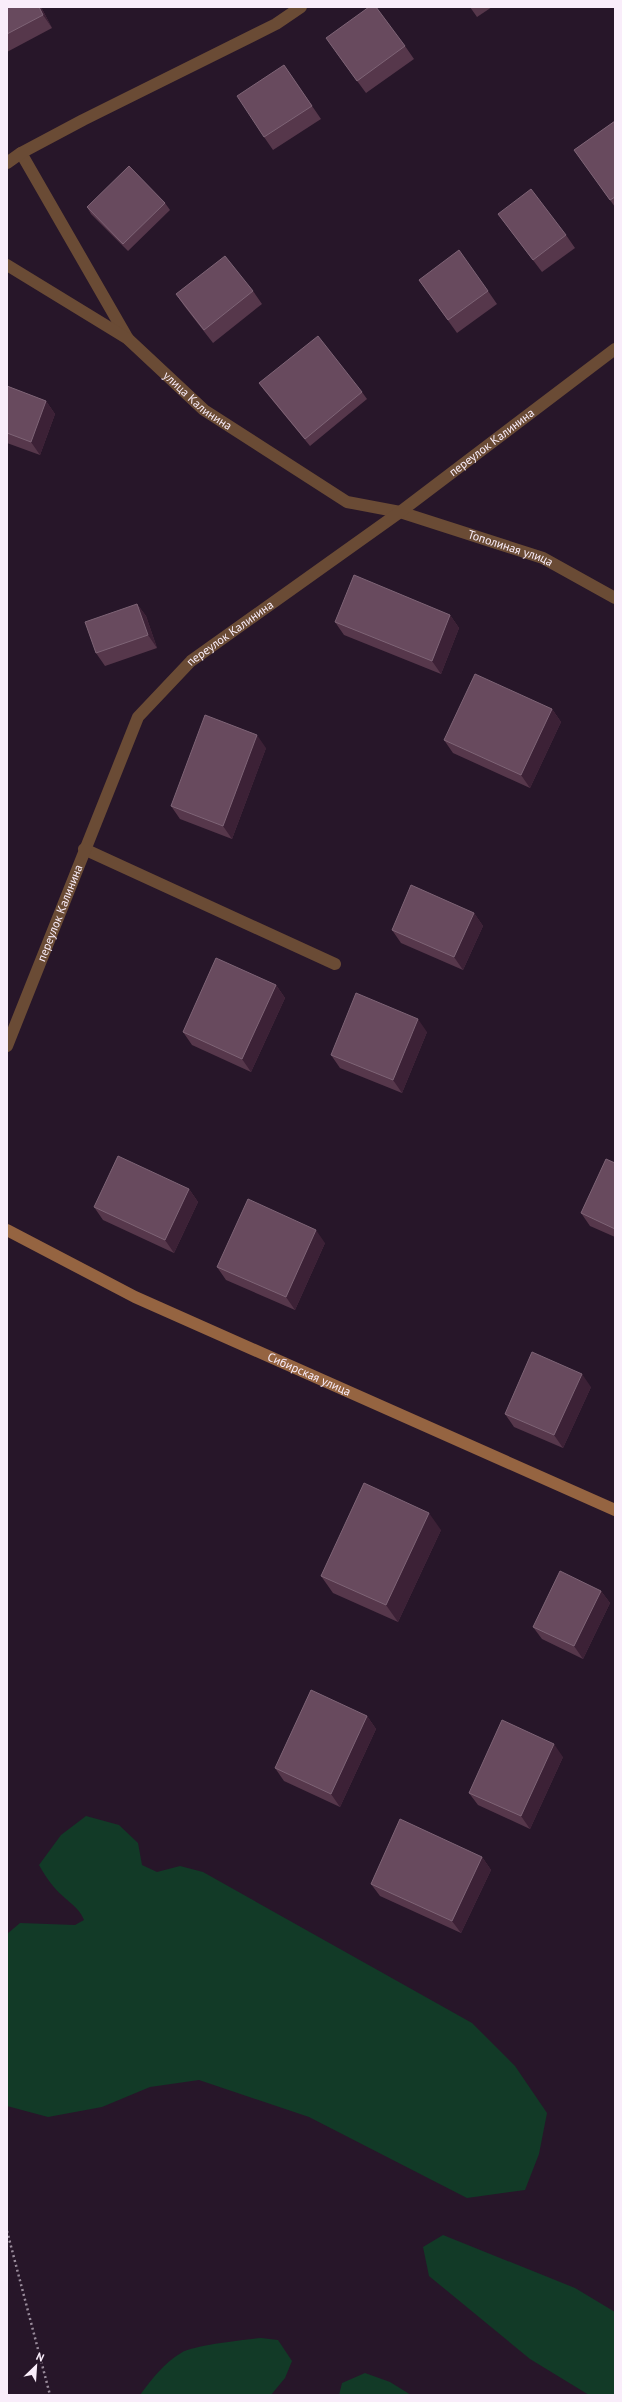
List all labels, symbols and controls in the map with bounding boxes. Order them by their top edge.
street label: улица Калинина [160,368,235,433]
street label: переулок Калинина [446,405,537,479]
street label: Тополиная улица [466,526,556,569]
street label: переулок Калинина [183,597,276,669]
street label: переулок Калинина [33,862,86,964]
street label: Сибирская улица [265,1349,353,1399]
north arrow [16,2346,56,2386]
text: N [34,2349,46,2365]

